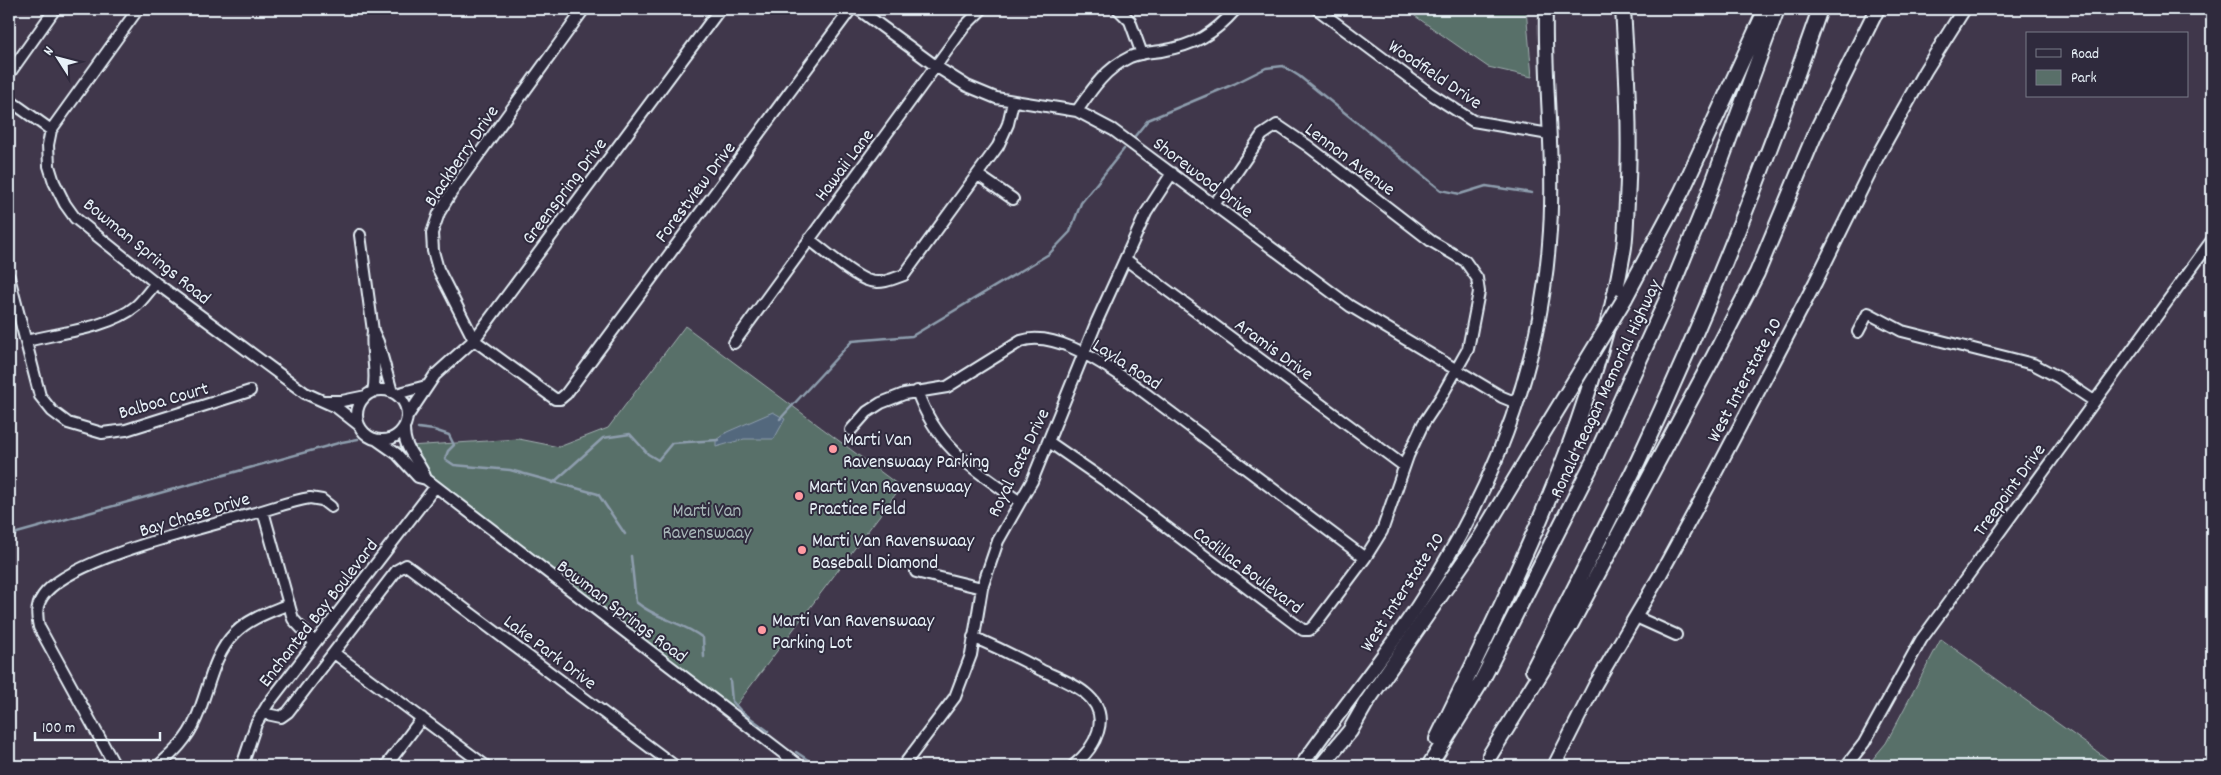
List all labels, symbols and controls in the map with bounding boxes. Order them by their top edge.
north arrow [32,32,82,82]
legend [2026,32,2188,98]
street label: Woodfield Drive [1382,34,1486,117]
text: N [39,43,59,60]
text: Road [2071,44,2099,66]
text: Park [2071,68,2097,90]
street label: Blackberry Drive [419,101,507,213]
street label: Lennon Avenue [1298,118,1400,204]
street label: Hawaii Lane [809,124,882,208]
street label: Shorewood Drive [1146,132,1258,226]
street label: Greenspring Drive [517,133,615,251]
street label: Forestview Drive [650,137,744,249]
street label: Bowman Springs Road [76,193,215,313]
street label: Ronald Reagan Memorial Highway [1545,275,1670,503]
street label: Aramis Drive [1228,313,1318,389]
street label: West Interstate 20 [1702,313,1790,448]
street label: Layla Road [1086,333,1166,398]
street label: Balboa Court [116,377,212,428]
street label: Royal Gate Drive [982,405,1058,522]
place label: Marti Van Ravenswaay Parking [843,428,989,477]
street label: Treepoint Drive [1968,439,2054,543]
marker: Marti Van Ravenswaay Parking [827,443,839,455]
place label: Marti Van Ravenswaay Practice Field [809,475,971,524]
street label: Bay Chase Drive [136,487,254,546]
marker: Marti Van Ravenswaay Practice Field [793,490,805,502]
park label: Marti Van Ravenswaay [663,499,752,548]
street label: Cadillac Boulevard [1186,521,1308,622]
street label: West Interstate 20 [1355,528,1453,658]
place label: Marti Van Ravenswaay Baseball Diamond [812,529,974,578]
street label: Enchanted Bay Boulevard [253,534,386,694]
marker: Marti Van Ravenswaay Baseball Diamond [796,544,808,556]
street label: Bowman Springs Road [550,555,692,671]
place label: Marti Van Ravenswaay Parking Lot [772,609,934,658]
street label: Lake Park Drive [497,610,601,698]
marker: Marti Van Ravenswaay Parking Lot [756,624,768,636]
scale bar [35,710,160,742]
text: 100 m [42,718,75,740]

